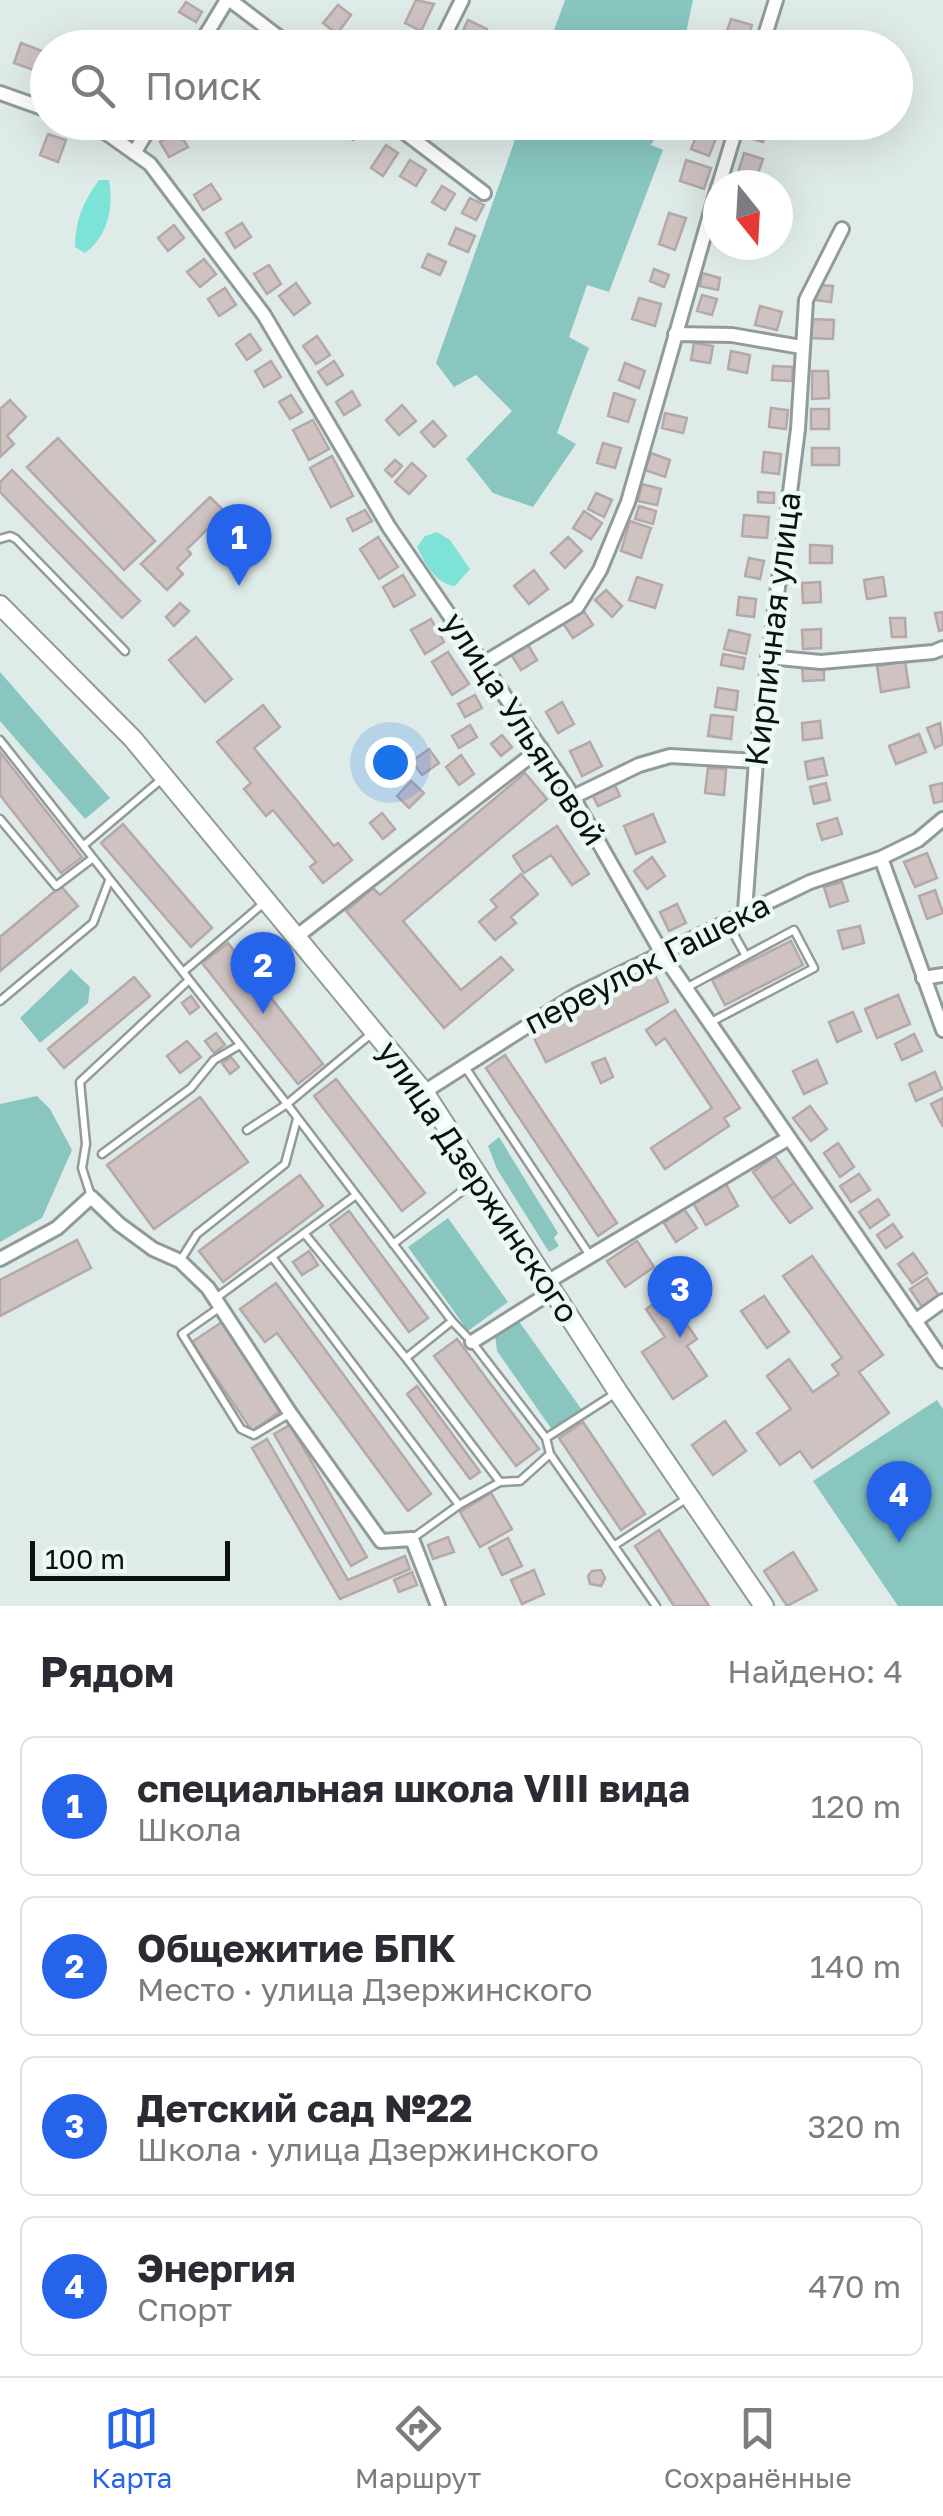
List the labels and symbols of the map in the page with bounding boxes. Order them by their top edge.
north arrow [703,170,793,260]
street label: Кирпичная улица [736,490,808,768]
pin: 1 [206,504,272,586]
street label: улица Ульяновой [435,605,614,852]
your location [365,737,416,788]
street label: переулок Гашека [517,885,776,1041]
pin: 2 [230,932,296,1014]
street label: улица Дзержинского [370,1033,587,1330]
pin: 3 [648,1256,712,1338]
pin: 4 [866,1460,932,1543]
scale bar [30,1536,230,1580]

